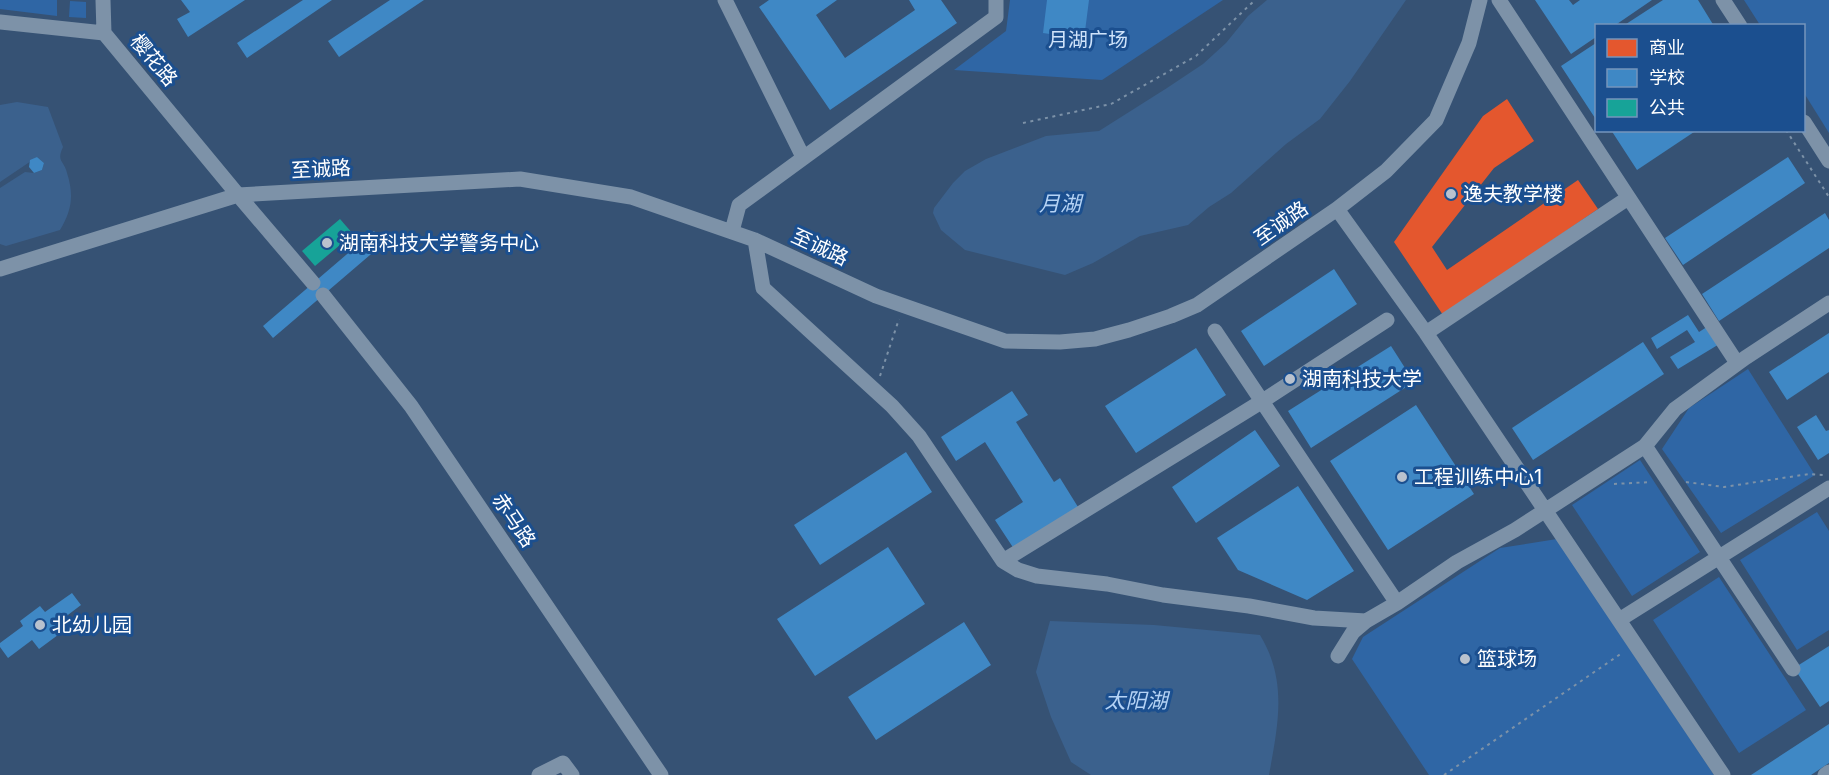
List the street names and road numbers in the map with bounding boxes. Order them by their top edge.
street label: 樱花路 [126,29,182,91]
street label: 至诚路 [290,155,352,183]
street label: 至诚路 [1250,196,1312,250]
street label: 至诚路 [788,223,852,271]
street label: 赤马路 [487,488,541,552]

